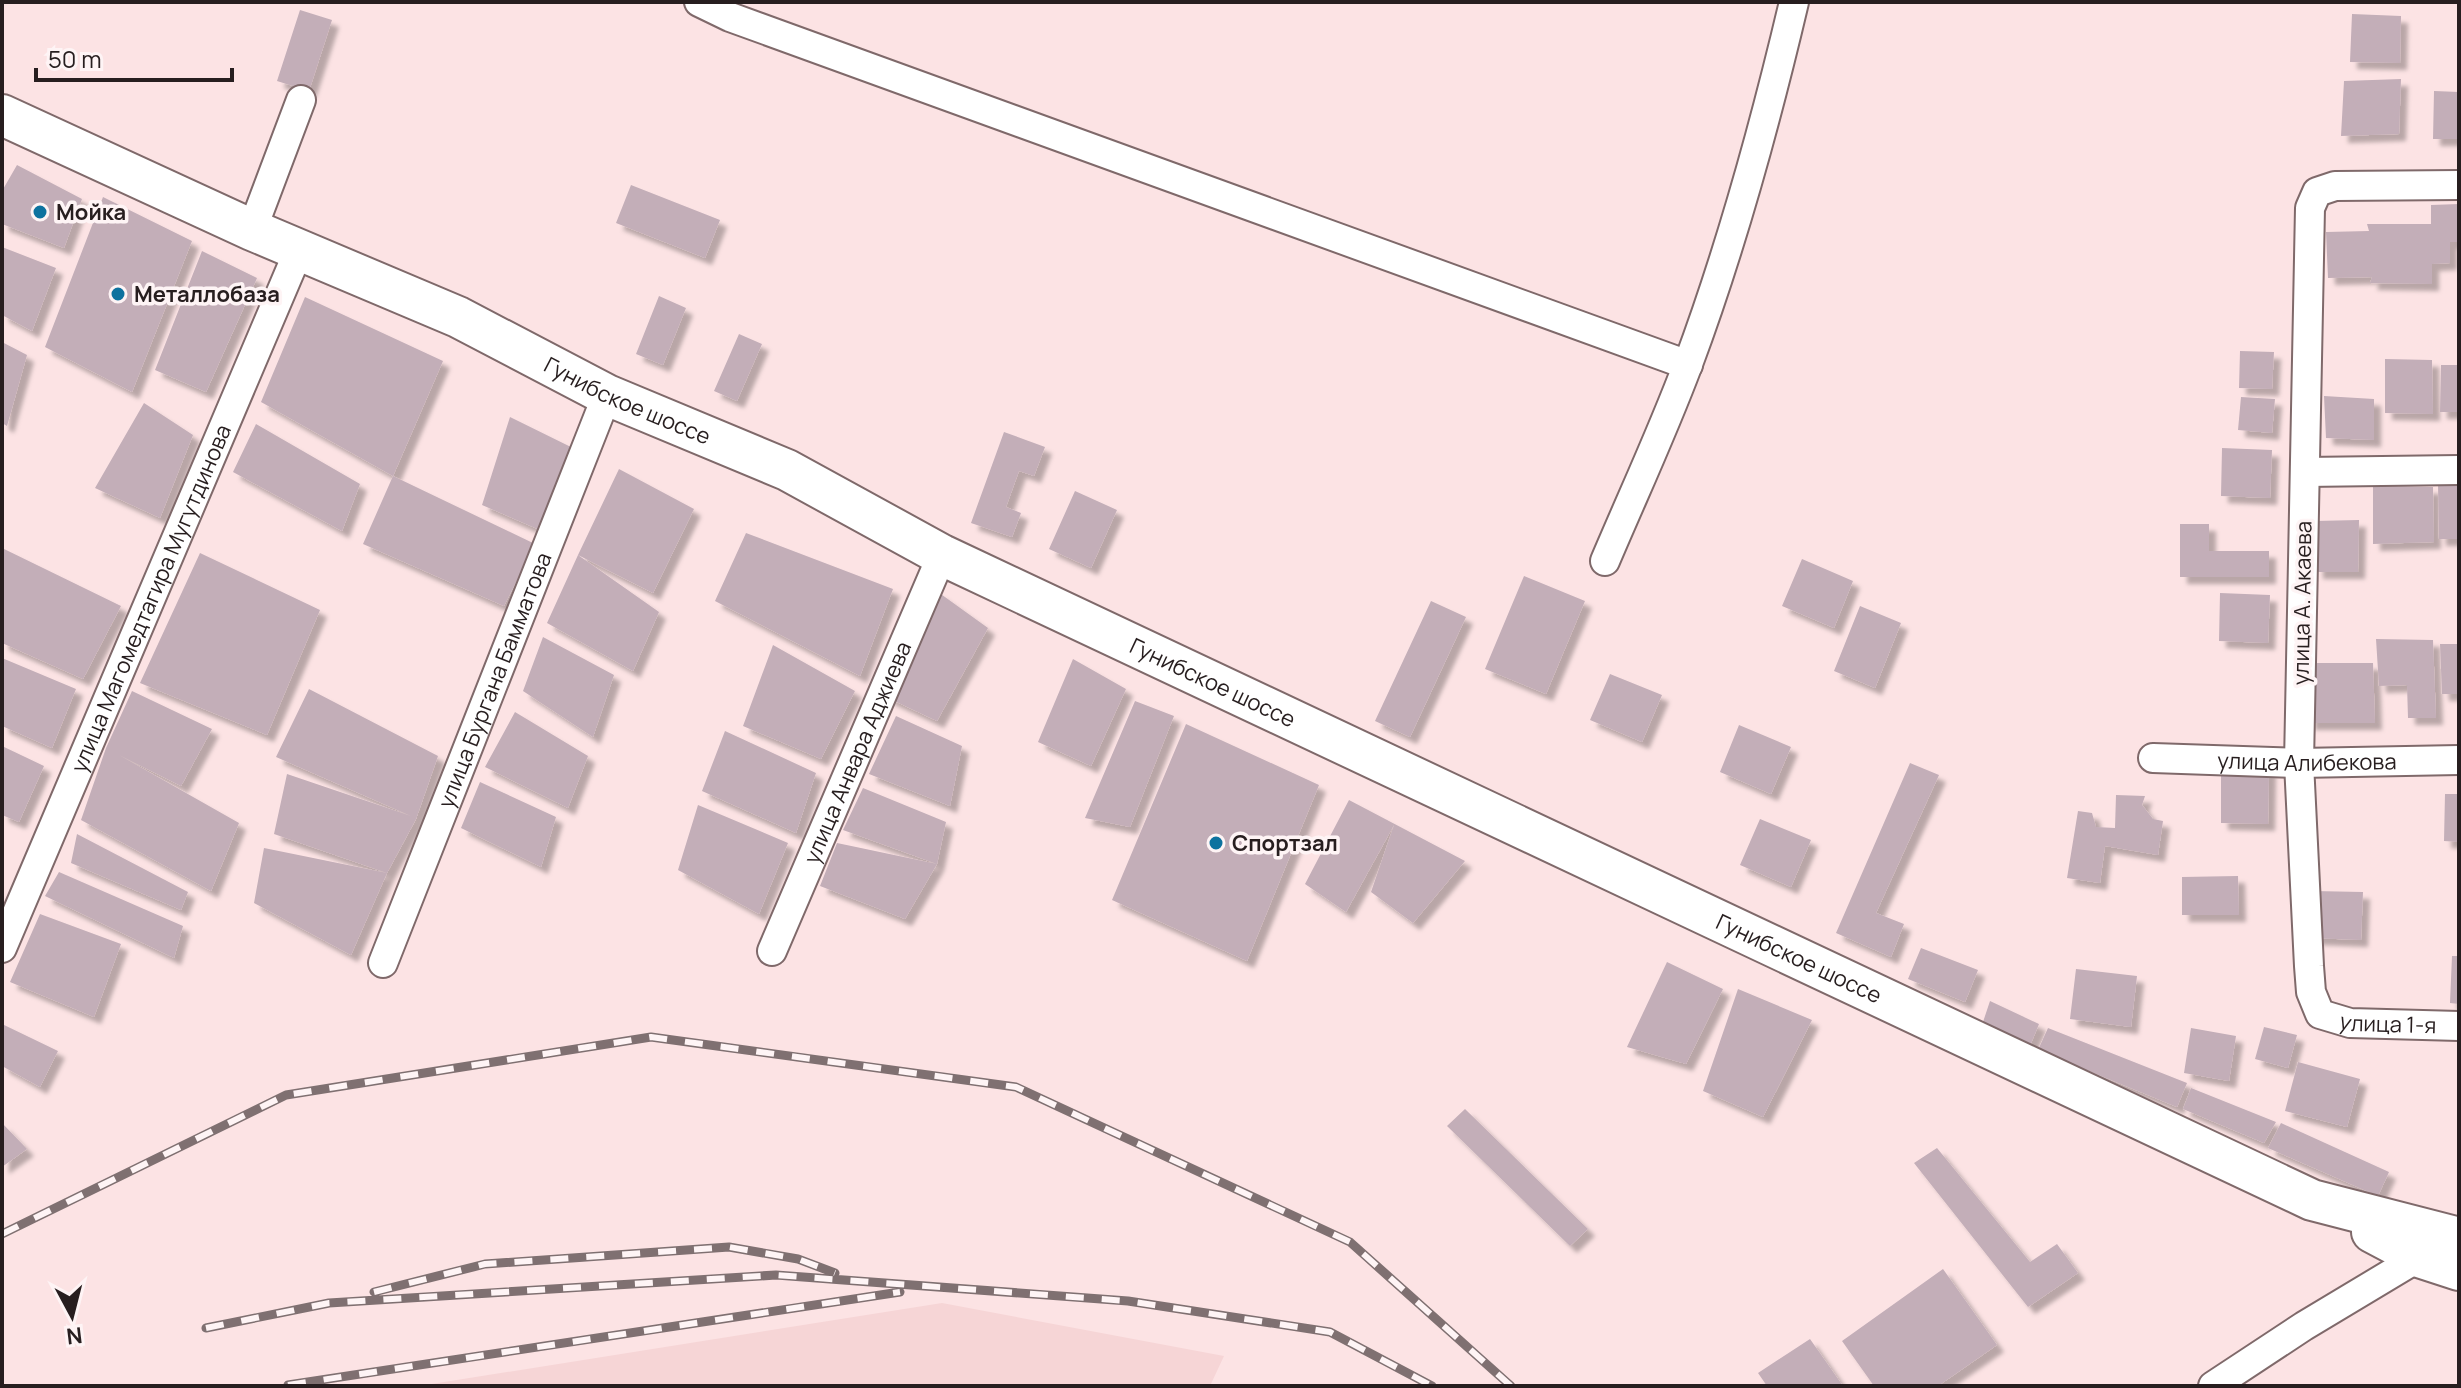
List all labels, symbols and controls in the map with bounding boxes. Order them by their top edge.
scale bar [36,32,232,82]
text: 50 m [48,42,102,75]
place label: Мойка [56,197,126,227]
marker: Мойка [31,203,49,221]
place label: Металлобаза [134,279,280,309]
marker: Металлобаза [109,285,127,303]
street label: Гунибское шоссе [539,350,715,452]
street label: улица Магомедтагира Мугутдинова [63,420,238,777]
street label: улица А. Акаева [2286,521,2318,685]
street label: улица Бургана Бамматова [431,548,558,812]
street label: Гунибское шоссе [1125,631,1301,734]
street label: улица Анвара Аджиева [796,637,918,868]
street label: улица Алибекова [2217,745,2397,778]
place label: Спортзал [1232,828,1338,858]
marker: Спортзал [1207,834,1225,852]
street label: Гунибское шоссе [1711,907,1887,1010]
street label: улица 1-я [2336,1006,2437,1040]
north arrow [32,1276,112,1356]
text: N [65,1320,84,1352]

